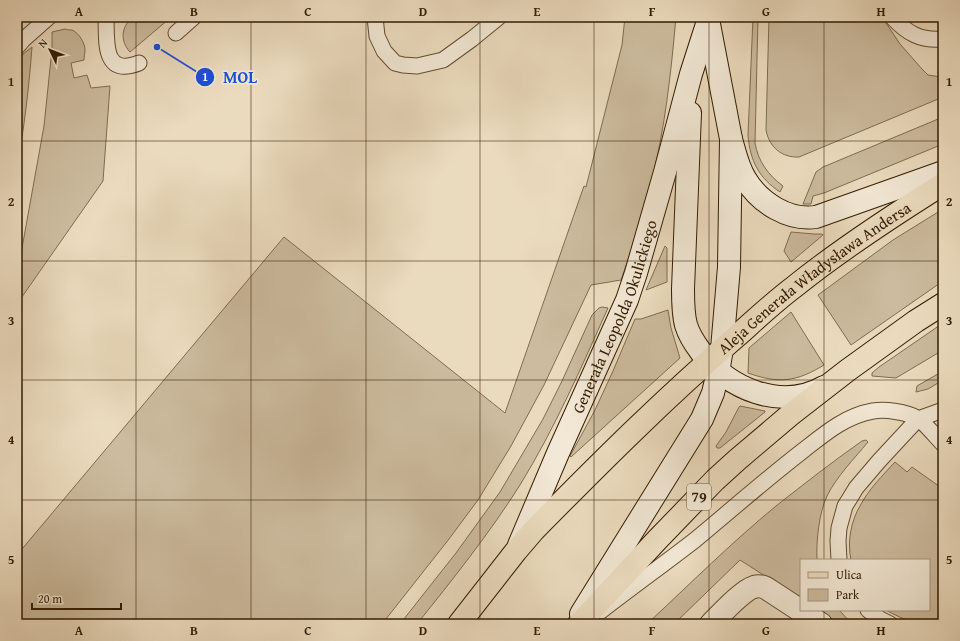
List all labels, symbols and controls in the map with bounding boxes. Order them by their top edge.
text: A [75,2,84,21]
text: B [190,2,198,21]
text: C [304,2,312,21]
text: D [419,2,427,21]
text: E [534,2,541,21]
text: F [649,2,656,21]
text: G [762,2,770,21]
text: H [876,2,886,21]
north arrow [30,30,70,70]
text: N [34,35,51,51]
callout: MOL [195,62,265,91]
text: MOL [223,64,257,89]
text: 1 [202,68,208,85]
text: 1 [8,72,14,91]
text: 1 [946,72,952,91]
text: 2 [8,192,15,211]
text: 2 [946,192,953,211]
street label: Aleja Generała Władysława Andersa [712,195,916,360]
street label: Generała Leopolda Okulickiego [566,217,663,417]
text: 3 [8,311,14,330]
text: 3 [946,311,952,330]
text: 4 [8,430,15,449]
text: 4 [946,430,953,449]
road number: 79 [687,484,711,510]
text: 5 [8,550,15,569]
text: 5 [946,550,953,569]
legend [800,559,930,611]
text: Ulica [836,566,862,583]
scale bar [32,585,121,611]
text: Park [836,586,860,603]
text: 20 m [38,590,62,607]
text: A [75,621,84,640]
text: B [190,621,198,640]
text: C [304,621,312,640]
text: D [419,621,427,640]
text: E [534,621,541,640]
text: F [649,621,656,640]
text: G [762,621,770,640]
text: H [876,621,886,640]

